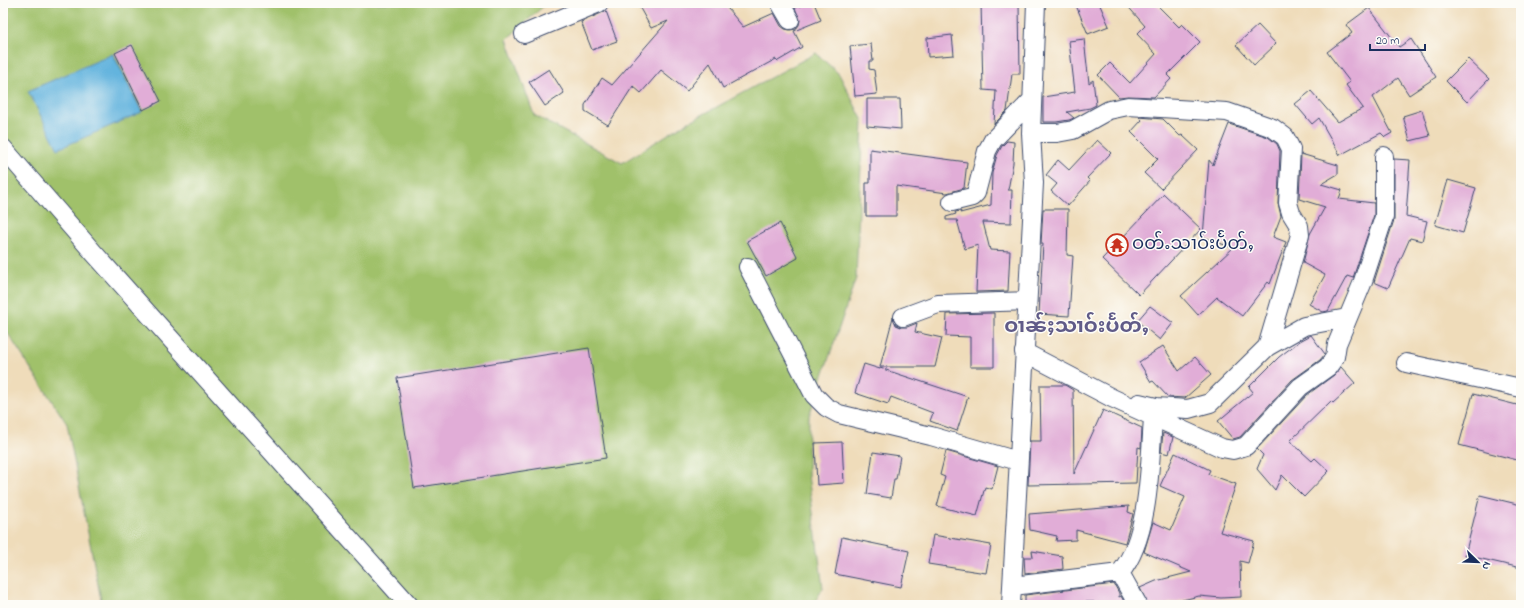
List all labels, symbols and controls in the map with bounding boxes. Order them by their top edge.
scale bar [1370,26,1425,52]
text: 20 m [1376,32,1399,50]
place label: ဝတ်ႉသၢဝ်းပႅတ်ႇ [1132,230,1254,258]
temple icon: ဝတ်ႉသၢဝ်းပႅတ်ႇ [1104,232,1130,258]
district label: ဝၢၼ်ႈသၢဝ်းပႅတ်ႇ [1004,312,1150,342]
north arrow [1458,542,1498,582]
text: N [1477,559,1495,572]

